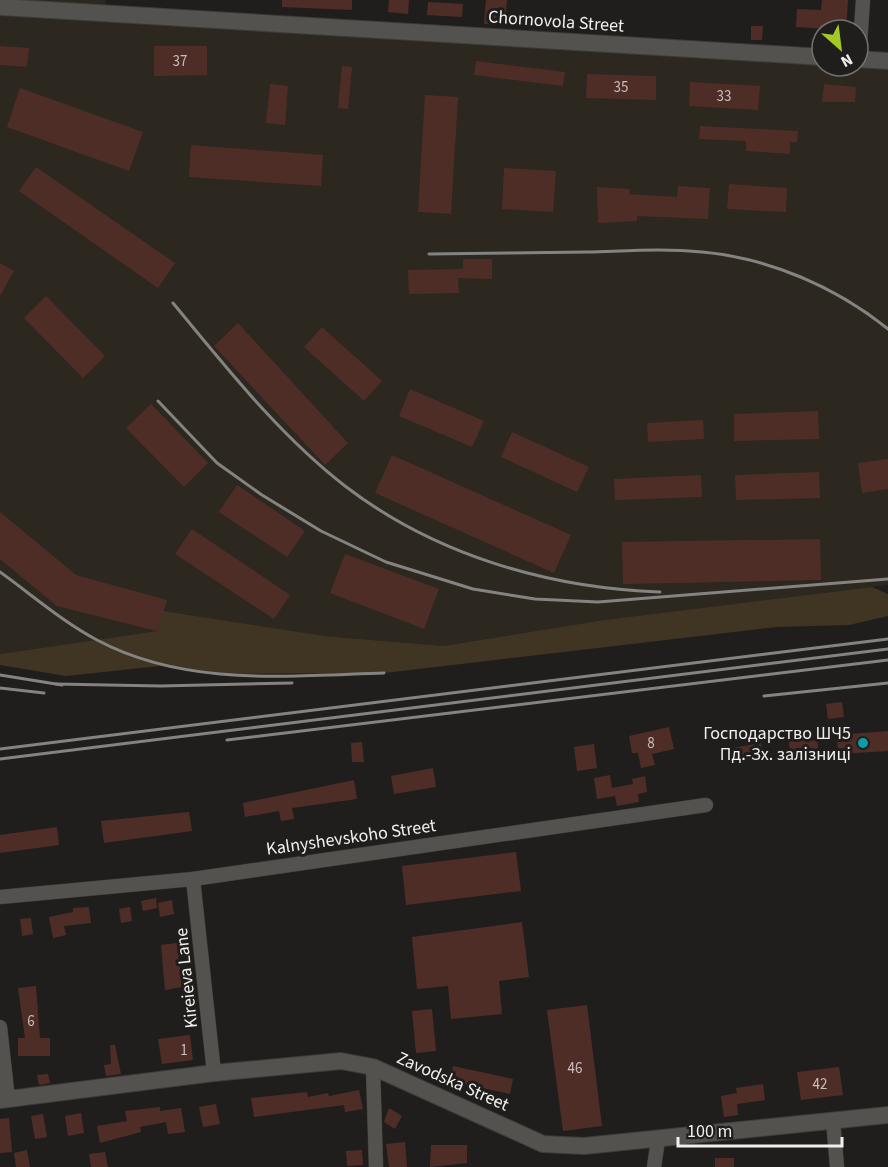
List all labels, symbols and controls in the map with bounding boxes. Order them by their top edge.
street label: Chornovola Street [487,4,625,39]
north arrow [810,18,870,78]
text: N [837,48,856,73]
house number: 37 [173,51,187,72]
house number: 35 [614,77,628,98]
house number: 33 [717,86,731,107]
place label: Господарство ШЧ5 Пд.-Зх. залізниці [703,721,851,767]
house number: 8 [647,733,655,754]
marker: Господарство ШЧ5 Пд.-Зх. залізниці [856,736,870,750]
street label: Kalnyshevskoho Street [265,813,438,862]
street label: Kireieva Lane [169,927,204,1029]
house number: 6 [27,1011,35,1032]
house number: 1 [180,1040,188,1061]
street label: Zavodska Street [393,1046,513,1117]
house number: 46 [568,1058,582,1079]
house number: 42 [813,1074,827,1095]
scale bar [678,1110,842,1148]
text: 100 m [687,1119,732,1144]

